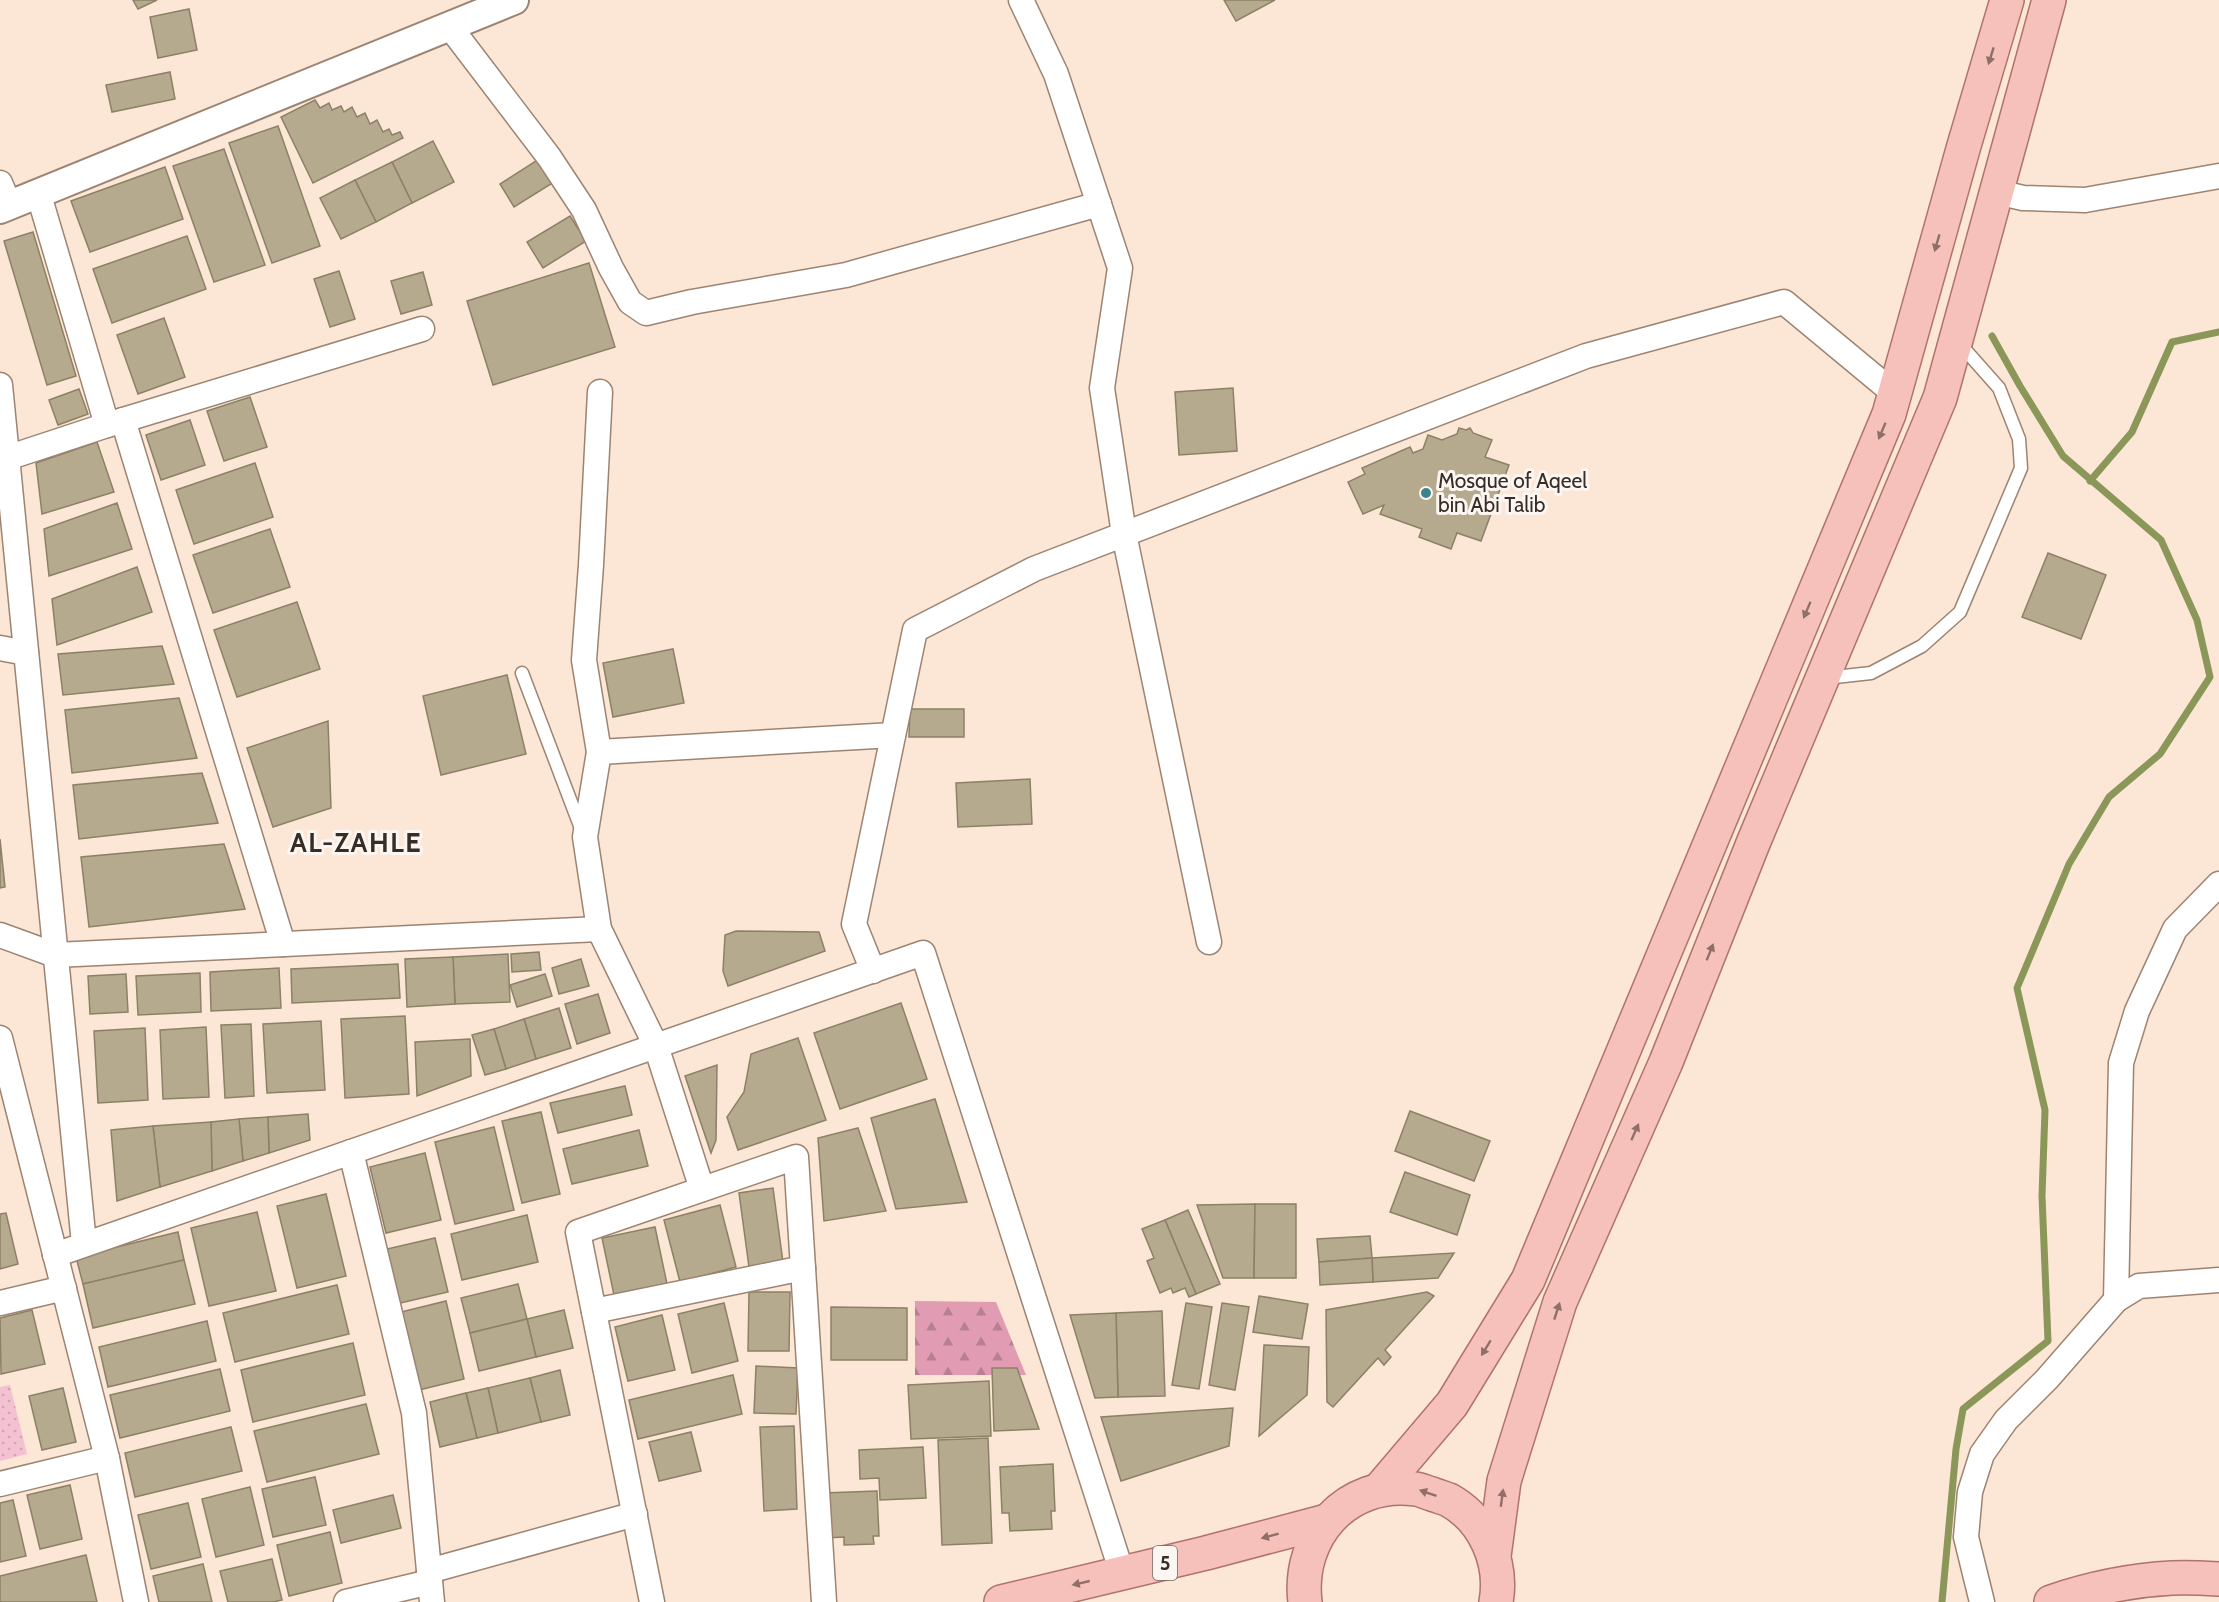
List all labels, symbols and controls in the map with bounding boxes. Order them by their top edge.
one-way arrow [1986,47,1995,65]
one-way arrow [1932,235,1941,253]
one-way arrow [1877,422,1887,440]
place label: Mosque of Aqeel bin Abi Talib [1438,468,1587,517]
marker: Mosque of Aqeel bin Abi Talib [1419,486,1433,500]
one-way arrow [1802,602,1812,620]
district label: AL-ZAHLE [290,826,422,859]
one-way arrow [1706,943,1715,961]
one-way arrow [1631,1124,1640,1141]
one-way arrow [1553,1302,1563,1320]
one-way arrow [1481,1340,1492,1356]
one-way arrow [1418,1488,1436,1497]
one-way arrow [1497,1488,1507,1507]
one-way arrow [1261,1532,1279,1541]
road number: 5 [1153,1546,1177,1580]
one-way arrow [1072,1578,1090,1588]

